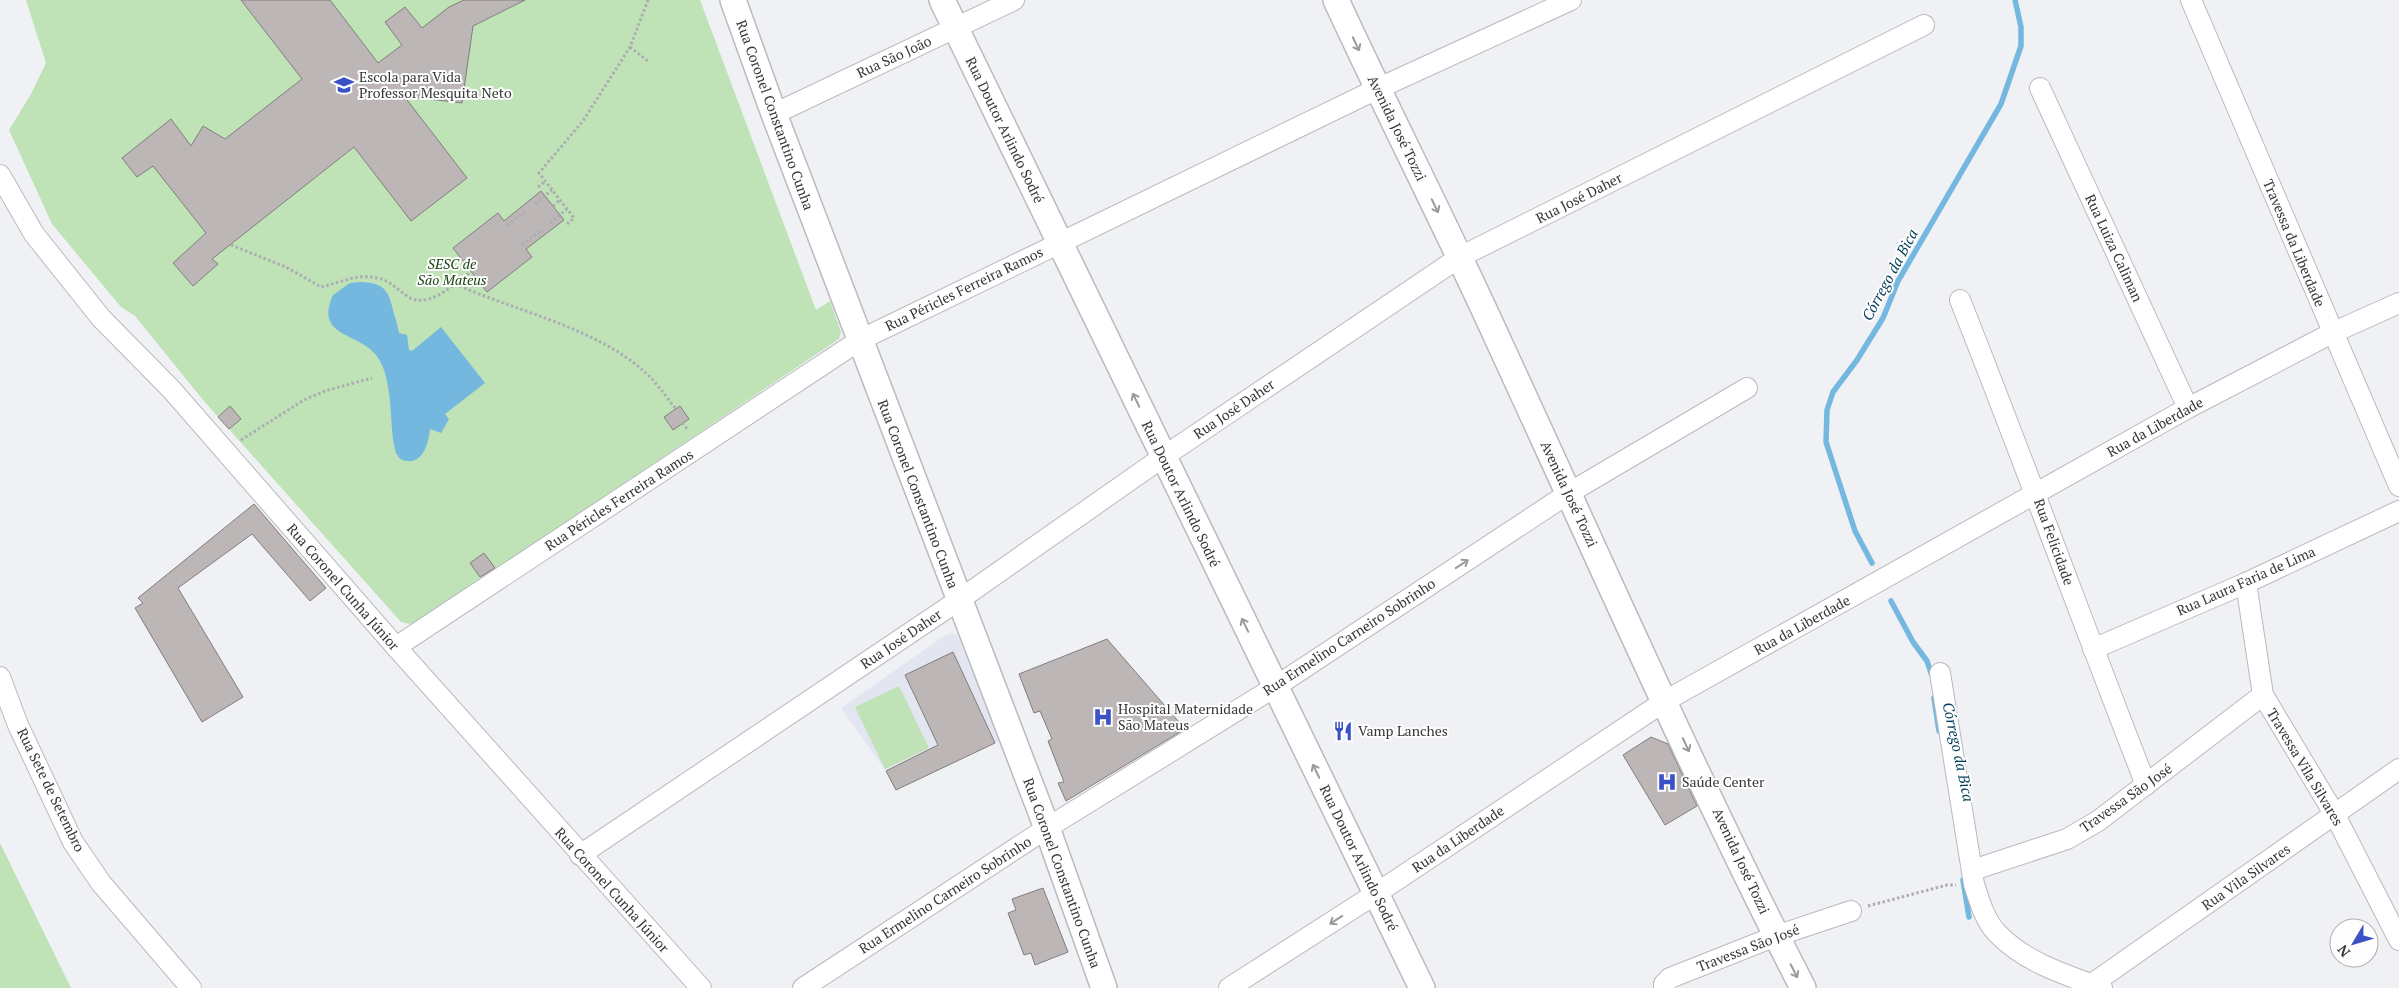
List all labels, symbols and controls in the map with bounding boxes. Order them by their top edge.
street label: Rua Coronel Constantino Cunha [732,17,819,212]
street label: Rua São João [853,31,934,82]
one-way arrow [1352,36,1362,51]
street label: Rua Doutor Arlindo Sodré [962,53,1049,206]
place label: Escola para Vida Professor Mesquita Neto [359,67,512,102]
street label: Avenida José Tozzi [1364,72,1431,184]
school or university icon: Escola para Vida Professor Mesquita Neto [333,74,355,96]
street label: Rua José Daher [1533,167,1626,227]
street label: Travessa da Liberdade [2259,176,2330,310]
street label: Rua Luiza Caliman [2081,191,2148,305]
one-way arrow [1431,198,1440,213]
water label: Córrego da Bica [1857,225,1922,324]
street label: Rua Péricles Ferreira Ramos [882,242,1046,335]
park label: SESC de São Mateus [417,254,487,289]
street label: Rua José Daher [1189,374,1279,443]
street label: Rua da Liberdade [2103,392,2206,461]
one-way arrow [1130,393,1140,408]
street label: Rua Coronel Constantino Cunha [874,397,963,591]
street label: Rua Doutor Arlindo Sodré [1138,417,1225,570]
street label: Avenida José Tozzi [1537,438,1602,550]
street label: Rua Péricles Ferreira Ramos [541,444,697,555]
street label: Rua Felicidade [2030,496,2079,588]
street label: Rua Coronel Cunha Júnior [283,519,404,655]
street label: Rua Laura Faria de Lima [2173,541,2318,620]
one-way arrow [1454,559,1468,569]
street label: Rua Ermelino Carneiro Sobrinho [1259,573,1439,700]
street label: Rua da Liberdade [1750,590,1853,659]
street label: Rua José Daher [856,604,946,673]
one-way arrow [1240,618,1249,633]
place label: Hospital Maternidade São Mateus [1118,699,1253,734]
water label: Córrego da Bica [1939,700,1979,803]
street label: Travessa Vila Silvares [2263,704,2348,829]
hospital icon: Hospital Maternidade São Mateus [1092,706,1114,728]
restaurant icon: Vamp Lanches [1332,720,1354,742]
place label: Vamp Lanches [1358,721,1448,740]
street label: Rua Sete de Setembro [13,725,90,855]
one-way arrow [1681,737,1691,752]
street label: Travessa São José [2076,759,2176,836]
one-way arrow [1311,764,1320,779]
hospital icon: Saúde Center [1656,771,1678,793]
place label: Saúde Center [1682,772,1765,791]
street label: Rua Coronel Constantino Cunha [1019,775,1106,970]
street label: Rua Doutor Arlindo Sodré [1316,781,1403,934]
street label: Rua da Liberdade [1408,801,1508,876]
street label: Avenida José Tozzi [1709,805,1774,917]
street label: Rua Coronel Cunha Júnior [551,823,674,957]
street label: Rua Ermelino Carneiro Sobrinho [855,831,1035,958]
street label: Rua Vila Silvares [2198,839,2294,914]
one-way arrow [1329,915,1343,925]
north arrow [2329,918,2379,968]
street label: Travessa São José [1694,919,1802,976]
text: N [2332,941,2354,961]
one-way arrow [1789,963,1799,978]

